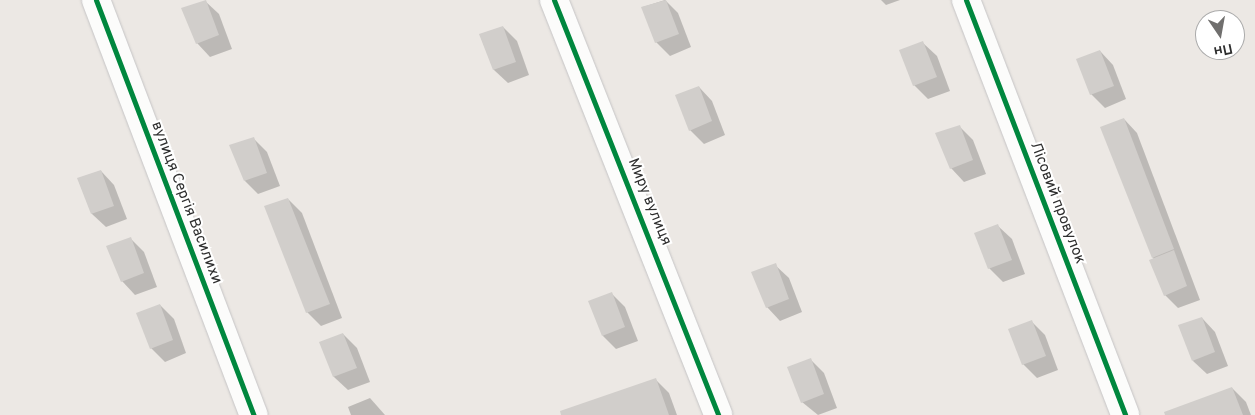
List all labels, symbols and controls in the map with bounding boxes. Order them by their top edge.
north arrow [1195,10,1245,60]
text: Пн [1212,39,1234,59]
street label: вулиця Сергія Василихи [147,119,225,287]
street label: Лісовий провулок [1025,139,1089,267]
street label: Миру вулиця [623,156,675,248]

